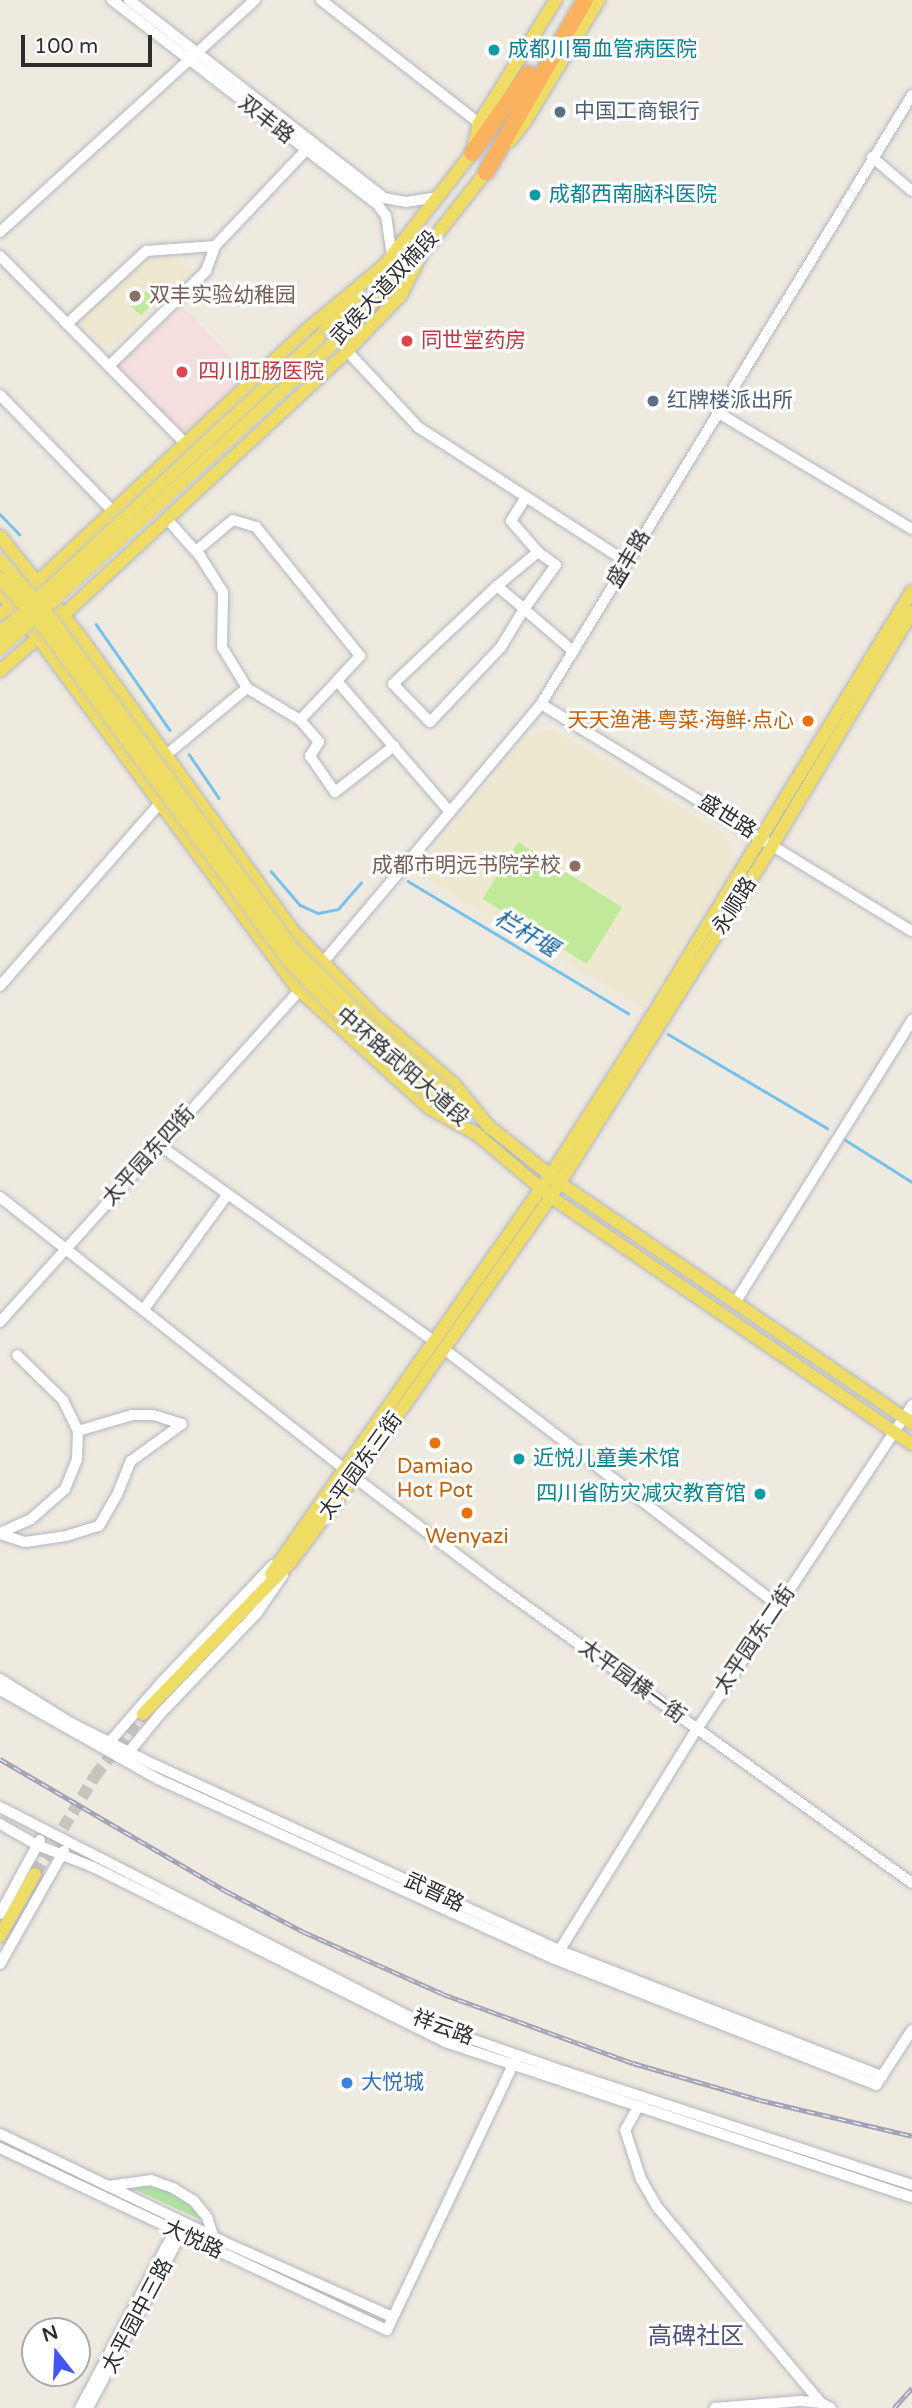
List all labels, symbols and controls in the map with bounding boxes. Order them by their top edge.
scale bar [24,21,156,65]
text: 100 m [34,34,98,59]
place label: 成都川蜀血管病医院 [508,37,697,63]
marker: 成都川蜀血管病医院 [486,42,502,58]
street label: 双丰路 [233,91,299,149]
place label: 中国工商银行 [574,99,700,125]
marker: 中国工商银行 [552,104,568,120]
place label: 成都西南脑科医院 [549,182,717,208]
marker: 成都西南脑科医院 [527,187,543,203]
street label: 武侯大道双楠段 [326,226,444,350]
place label: 双丰实验幼稚园 [149,283,296,309]
marker: 双丰实验幼稚园 [127,288,143,304]
place label: 同世堂药房 [421,328,526,354]
marker: 同世堂药房 [399,333,415,349]
place label: 四川肛肠医院 [198,359,324,385]
marker: 四川肛肠医院 [172,362,192,382]
place label: 红牌楼派出所 [667,388,793,414]
marker: 红牌楼派出所 [645,393,661,409]
street label: 盛丰路 [602,526,656,592]
place label: 天天渔港·粤菜·海鲜·点心 [568,708,794,734]
marker: 天天渔港·粤菜·海鲜·点心 [800,713,816,729]
street label: 盛世路 [694,790,760,844]
place label: 成都市明远书院学校 [372,853,561,879]
marker: 成都市明远书院学校 [567,858,583,874]
street label: 永顺路 [708,873,762,939]
water label: 栏杆堰 [489,904,563,964]
street label: 中环路武阳大道段 [330,1002,474,1132]
street label: 太平园东四街 [97,1101,201,1211]
street label: 太平园东三街 [314,1408,408,1524]
marker: Damiao Hot Pot [427,1435,443,1451]
place label: 近悦儿童美术馆 [533,1446,680,1472]
marker: 近悦儿童美术馆 [511,1451,527,1467]
place label: Damiao Hot Pot [397,1454,473,1504]
place label: 四川省防灾减灾教育馆 [536,1481,746,1507]
marker: 四川省防灾减灾教育馆 [752,1486,768,1502]
marker: Wenyazi [459,1505,475,1521]
place label: Wenyazi [425,1524,509,1550]
street label: 太平园东二街 [709,1581,801,1699]
street label: 太平园横一街 [574,1635,690,1729]
street label: 武晋路 [400,1868,468,1918]
street label: 祥云路 [409,2005,477,2051]
place label: 大悦城 [361,2070,424,2096]
marker: 大悦城 [339,2075,355,2091]
street label: 大悦路 [159,2215,227,2265]
street label: 太平园中三路 [97,2254,179,2378]
north arrow [21,2317,91,2387]
text: N [39,2321,61,2347]
district label: 高碑社区 [648,2323,744,2351]

